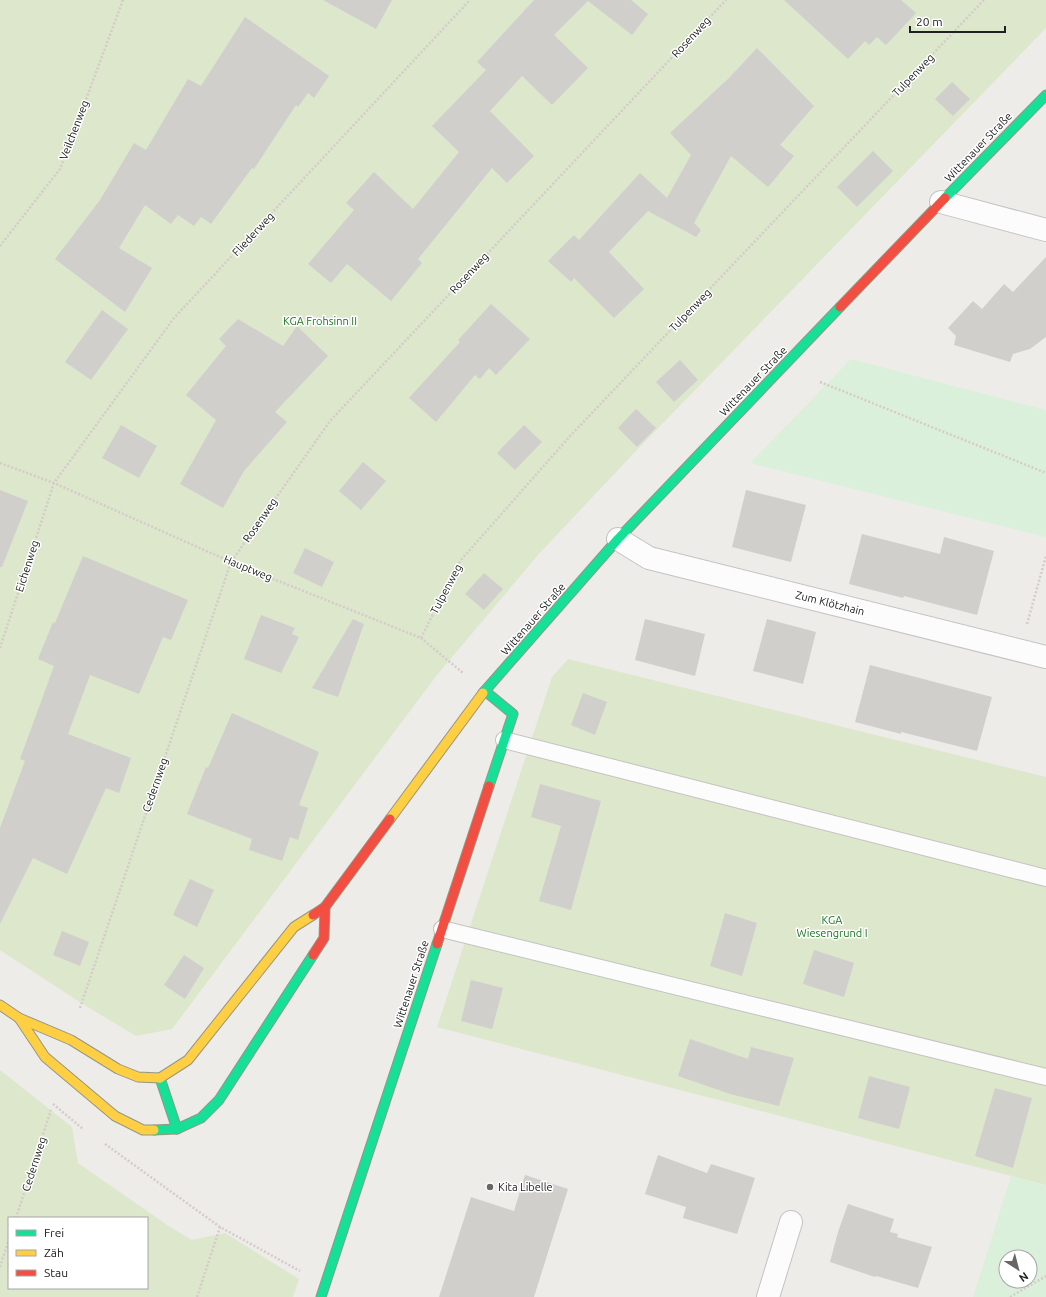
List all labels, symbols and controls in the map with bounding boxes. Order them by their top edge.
scale bar [910,8,1005,34]
street label: Rosenweg [669,14,713,60]
text: 20 m [916,15,943,28]
street label: Tulpenweg [890,51,936,99]
street label: Veilchenweg [57,98,91,162]
street label: Wittenauer Straße [942,110,1014,184]
street label: Fliederweg [230,210,276,258]
street label: Rosenweg [447,250,491,296]
street label: Tulpenweg [667,286,713,334]
park label: KGA Frohsinn II [283,315,357,327]
street label: Wittenauer Straße [717,344,789,418]
street label: Rosenweg [240,496,280,544]
street label: Eichenweg [13,539,41,593]
street label: Hauptweg [222,553,274,583]
street label: Tulpenweg [428,562,464,616]
street label: Wittenauer Straße [499,581,567,657]
street label: Zum Klötzhain [794,589,866,617]
street label: Cedernweg [140,756,170,814]
park label: KGA Wiesengrund I [796,914,868,939]
street label: Wittenauer Straße [391,939,431,1029]
street label: Cedernweg [20,1135,48,1193]
place label: Kita Libelle [498,1181,553,1193]
marker: Kita Libelle [485,1182,495,1192]
legend [8,1217,148,1289]
text: Frei [44,1226,64,1239]
text: Zäh [44,1246,64,1259]
north arrow [998,1249,1038,1289]
text: Stau [44,1266,68,1279]
text: N [1017,1270,1031,1284]

